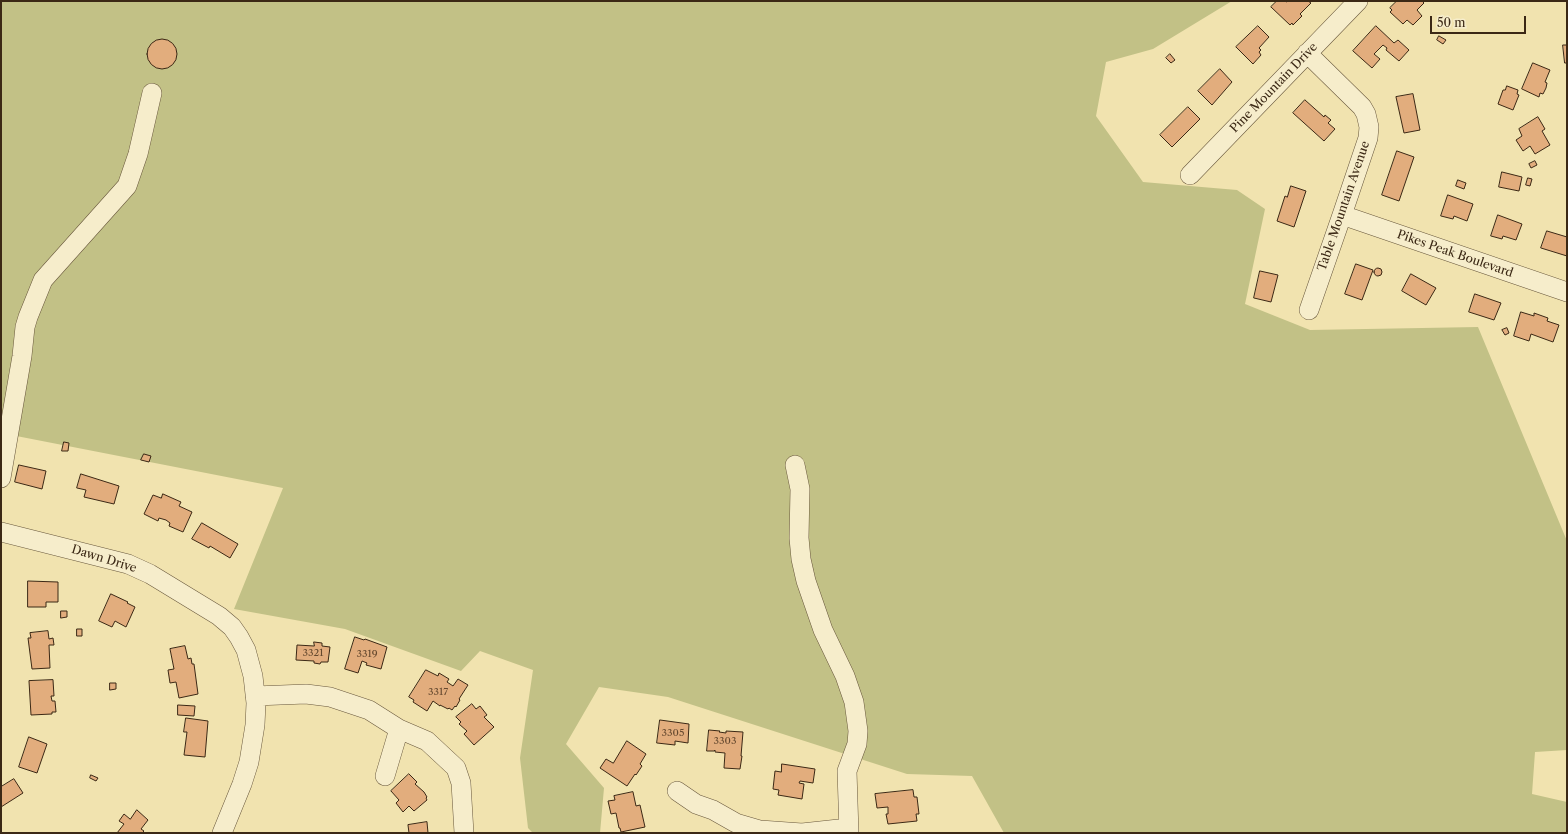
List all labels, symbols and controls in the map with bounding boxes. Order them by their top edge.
scale bar [1432,8,1528,34]
text: 50 m [1437,15,1466,30]
street label: Pine Mountain Drive [1227,40,1321,136]
street label: Table Mountain Avenue [1315,139,1373,273]
street label: Pikes Peak Boulevard [1395,227,1515,281]
street label: Dawn Drive [70,542,138,576]
house number: 3321 [303,647,323,659]
house number: 3319 [356,648,378,660]
house number: 3317 [428,686,448,698]
house number: 3305 [662,727,684,739]
house number: 3303 [714,735,736,747]

